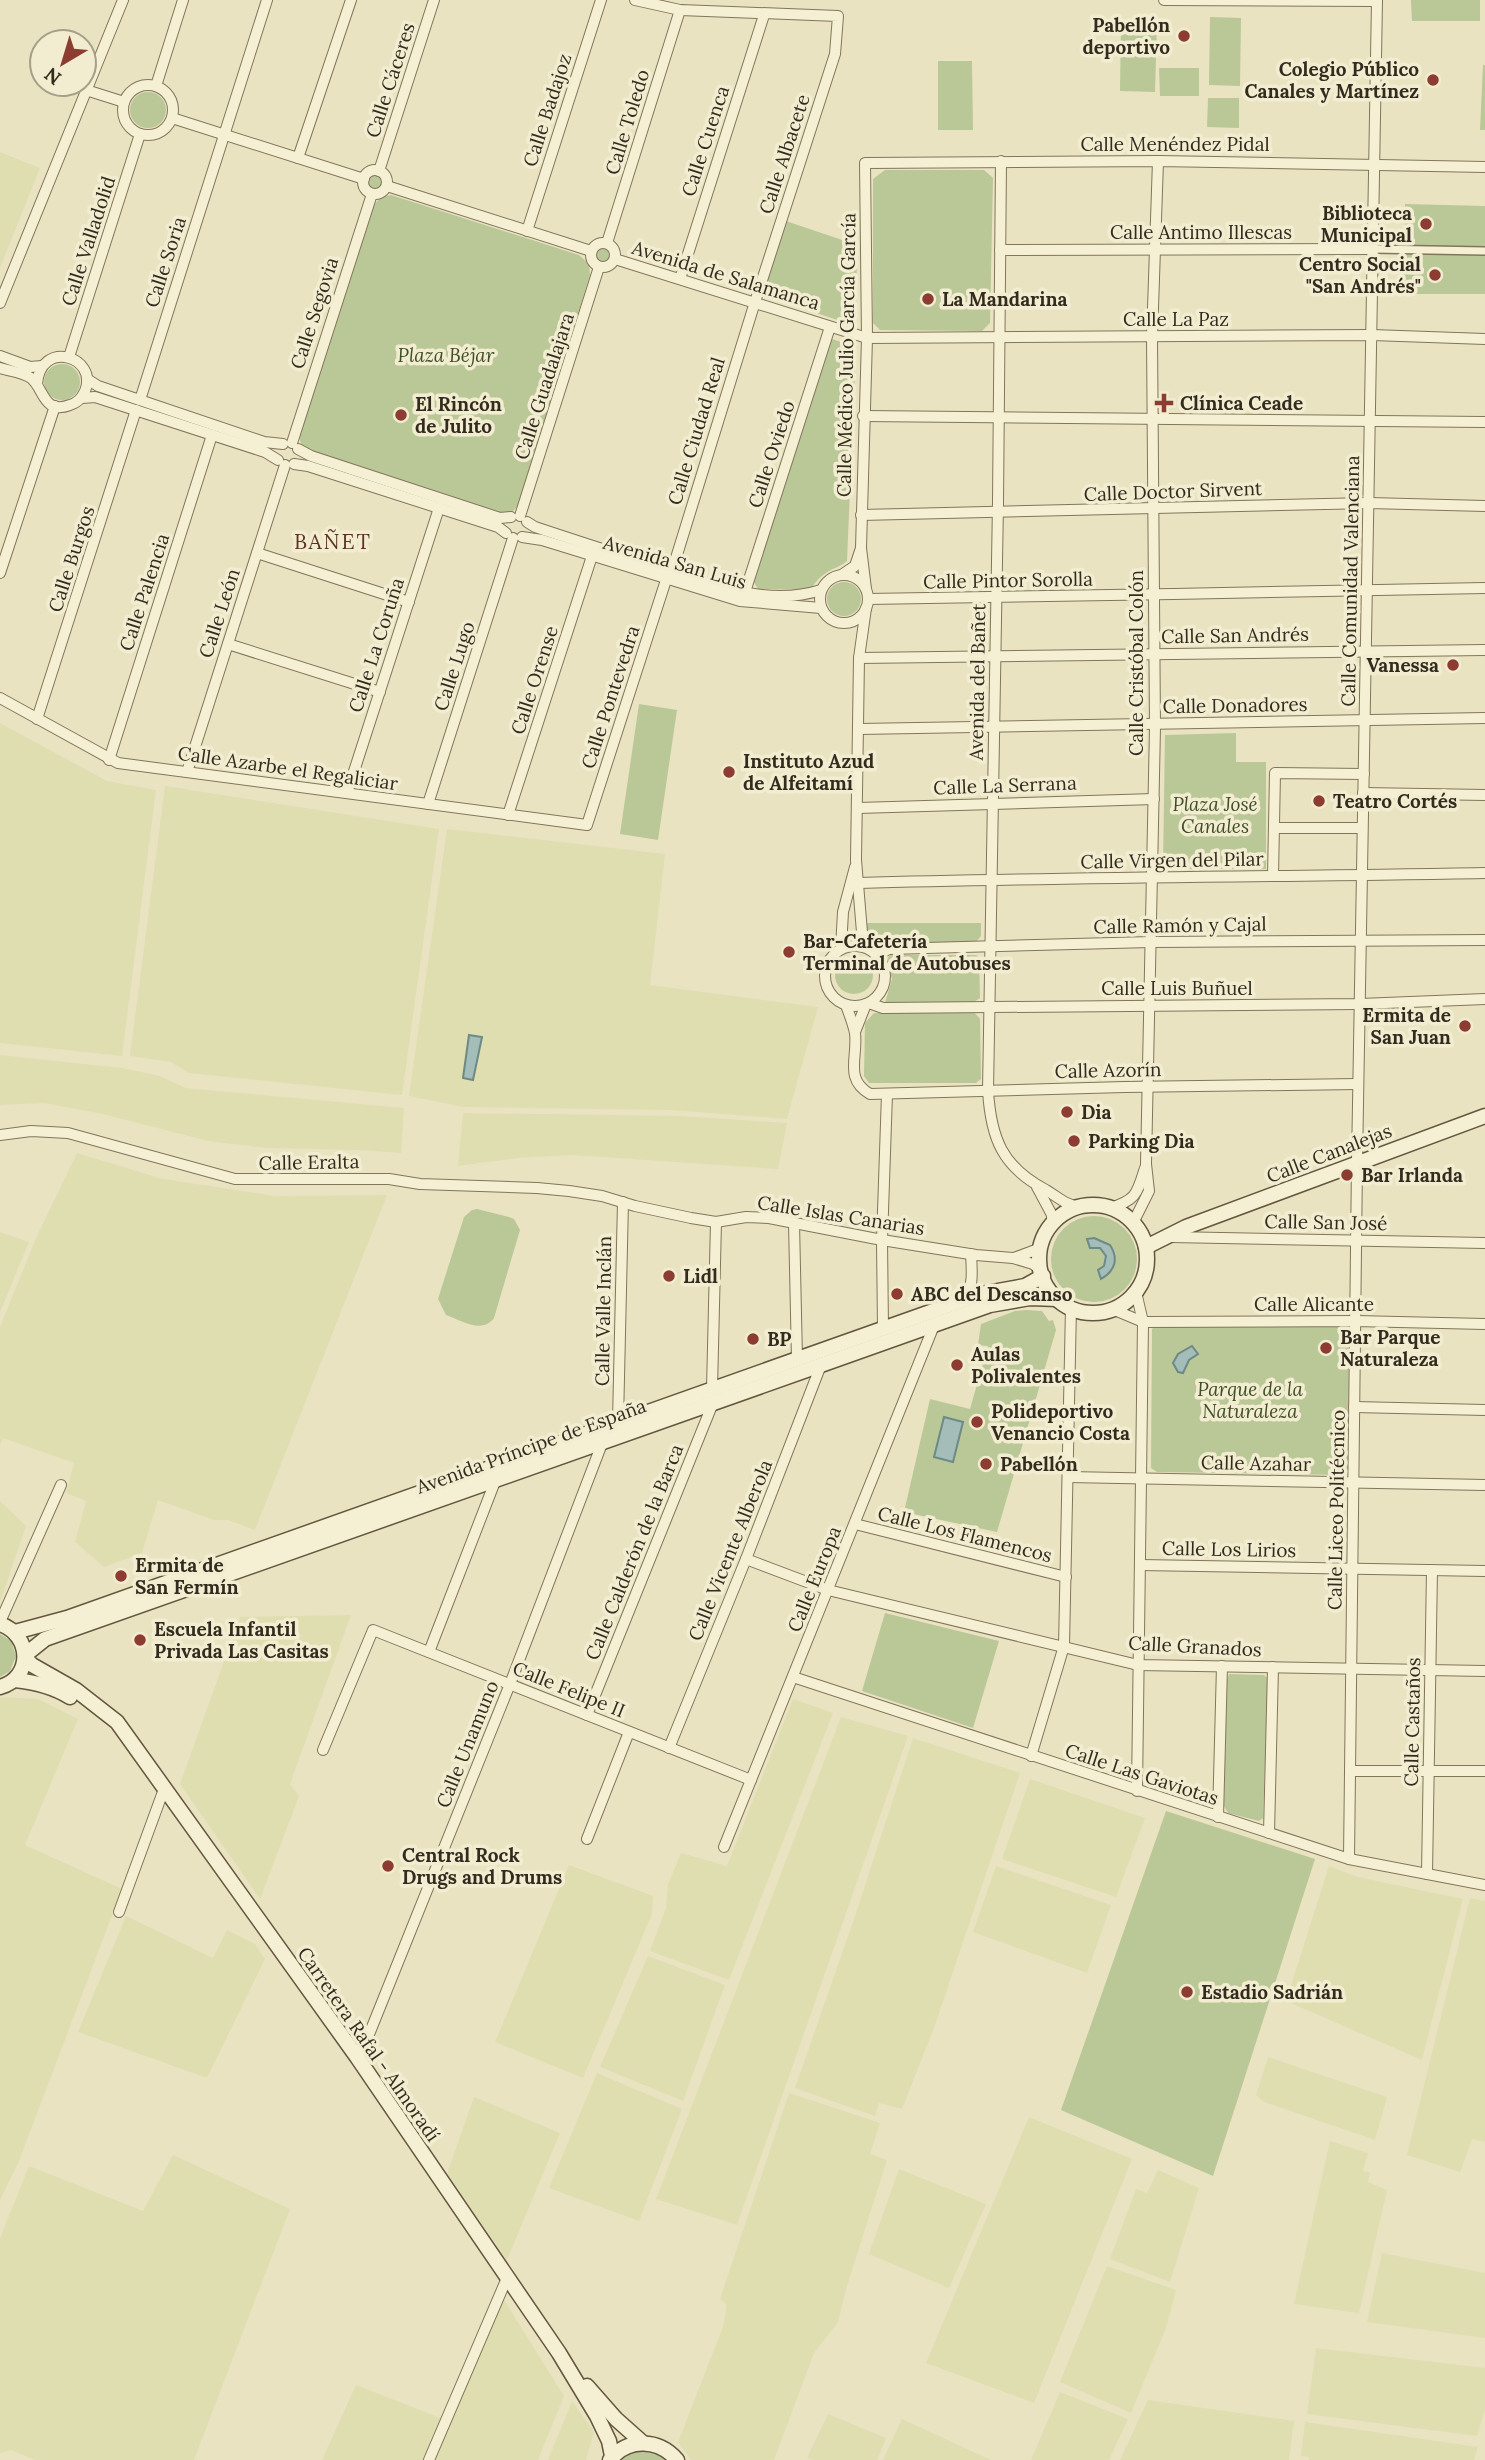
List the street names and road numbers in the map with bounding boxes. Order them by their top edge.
street label: Calle Cáceres [360,19,420,140]
street label: Calle Badajoz [517,51,577,169]
street label: Calle Toledo [600,66,654,178]
street label: Calle Cuenca [676,82,734,199]
street label: Calle Albacete [753,91,815,217]
street label: Calle Menéndez Pidal [1080,132,1270,156]
street label: Calle Valladolid [56,173,120,309]
street label: Calle Médico Julio García García [832,212,860,497]
street label: Calle Soria [139,213,191,310]
street label: Calle Antimo Illescas [1110,220,1292,244]
street label: Avenida de Salamanca [628,235,823,315]
street label: Calle Segovia [285,254,343,372]
street label: Calle La Paz [1123,307,1229,331]
street label: Calle Guadalajara [509,309,579,463]
street label: Calle Ciudad Real [662,354,730,508]
street label: Calle Oviedo [742,397,800,511]
street label: Calle Comunidad Valenciana [1336,455,1364,707]
street label: Calle Doctor Sirvent [1083,476,1263,506]
street label: Calle Burgos [43,503,100,615]
street label: Calle Palencia [114,530,174,654]
street label: Avenida San Luis [600,530,750,594]
street label: Calle León [193,565,245,661]
street label: Calle Pintor Sorolla [923,567,1093,593]
street label: Calle Cristóbal Colón [1124,570,1148,756]
street label: Calle La Coruña [343,574,409,715]
street label: Avenida del Bañet [964,603,990,762]
street label: Calle Lugo [428,618,480,714]
street label: Calle Pontevedra [576,622,644,772]
street label: Calle San Andrés [1161,622,1309,648]
street label: Calle Orense [505,623,563,737]
street label: Calle Donadores [1162,692,1308,718]
street label: Calle Azarbe el Regaliciar [176,741,400,795]
street label: Calle La Serrana [933,770,1077,799]
street label: Calle Virgen del Pilar [1080,846,1265,874]
street label: Calle Ramón y Cajal [1093,911,1267,939]
street label: Calle Luis Buñuel [1101,976,1253,1000]
street label: Calle Azorín [1054,1057,1162,1083]
street label: Calle Canalejas [1263,1118,1395,1188]
street label: Calle Eralta [258,1149,360,1175]
street label: Calle Islas Canarias [756,1190,927,1240]
street label: Calle San José [1264,1209,1388,1235]
street label: Calle Valle Inclán [590,1236,616,1386]
street label: Calle Alicante [1254,1292,1374,1316]
street label: Avenida Príncipe de España [412,1393,649,1499]
street label: Calle Liceo Politécnico [1322,1410,1350,1610]
street label: Calle Calderón de la Barca [580,1440,688,1663]
street label: Calle Azahar [1201,1450,1312,1476]
street label: Calle Vicente Alberola [683,1456,777,1644]
street label: Calle Los Flamencos [875,1501,1055,1567]
street label: Calle Europa [782,1522,846,1635]
street label: Calle Los Lirios [1162,1536,1297,1562]
street label: Calle Granados [1128,1631,1263,1661]
street label: Calle Felipe II [509,1656,629,1722]
street label: Calle Castaños [1399,1657,1425,1787]
street label: Calle Unamuno [431,1677,503,1811]
street label: Calle Las Gaviotas [1062,1738,1222,1810]
street label: Carretera Rafal - Almoradí [293,1942,445,2146]

